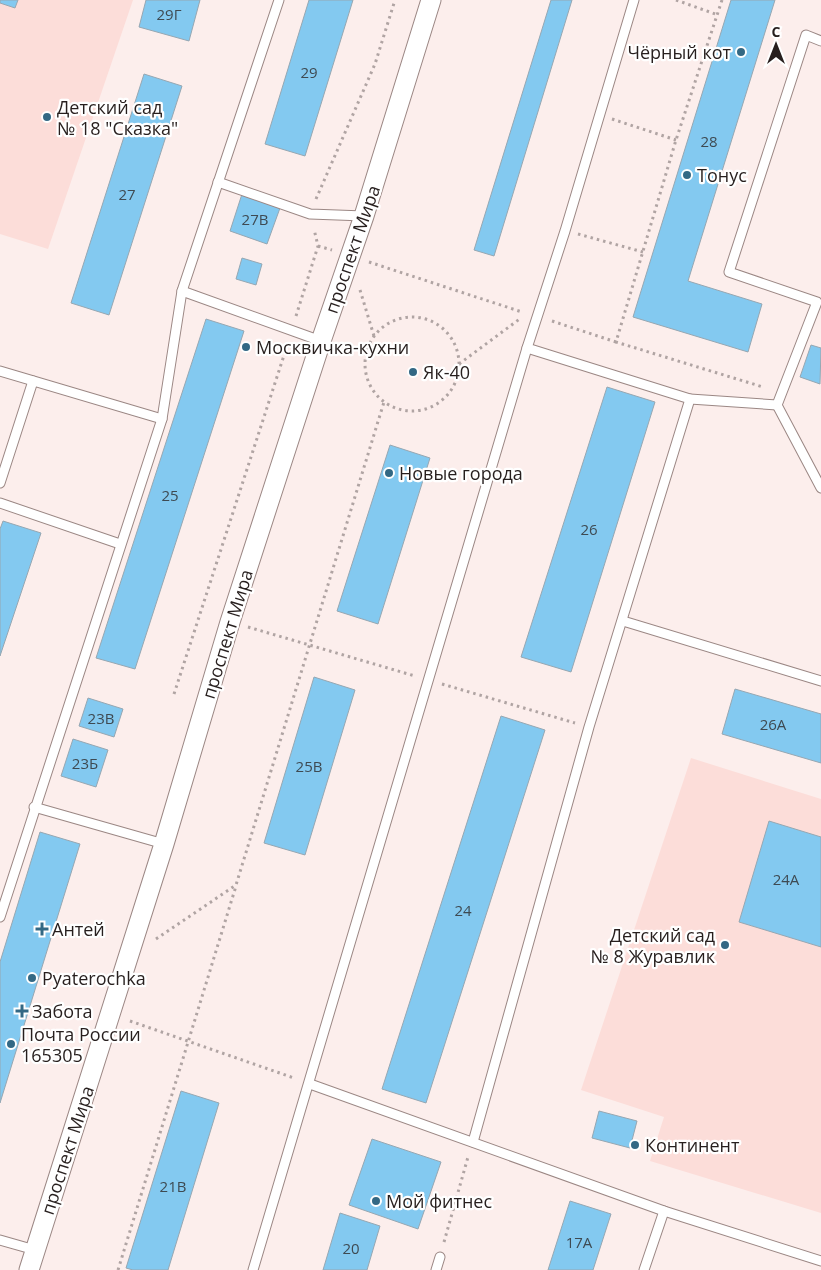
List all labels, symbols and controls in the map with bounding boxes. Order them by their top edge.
house number: 29Г [157,4,182,24]
north arrow [751,20,801,70]
text: С [772,22,781,41]
place label: Чёрный кот [627,40,732,64]
marker: Чёрный кот [735,46,747,58]
house number: 29 [300,62,318,82]
place label: Детский сад № 18 "Сказка" [57,95,178,140]
marker: Детский сад № 18 "Сказка" [41,111,53,123]
house number: 28 [700,131,718,151]
place label: Тонус [697,163,747,187]
marker: Тонус [681,169,693,181]
street label: проспект Мира [319,182,385,316]
house number: 27 [118,184,136,204]
house number: 27В [242,209,268,229]
place label: Москвичка-кухни [256,335,409,359]
marker: Москвичка-кухни [240,341,252,353]
place label: Як-40 [423,360,470,384]
marker: Як-40 [407,366,419,378]
place label: Новые города [399,461,523,485]
marker: Новые города [383,467,395,479]
house number: 25 [161,485,179,505]
house number: 26 [580,519,598,539]
street label: проспект Мира [196,566,258,702]
house number: 23В [88,708,114,728]
house number: 26А [760,714,787,734]
house number: 23Б [72,753,98,773]
house number: 25В [296,756,322,776]
house number: 24А [773,869,800,889]
house number: 24 [454,900,472,920]
place label: Антей [52,917,105,941]
marker: Антей [36,923,48,935]
place label: Детский сад № 8 Журавлик [590,923,716,968]
marker: Детский сад № 8 Журавлик [719,939,731,951]
place label: Pyaterochka [42,966,146,990]
marker: Pyaterochka [26,972,38,984]
place label: Забота [32,999,93,1023]
marker: Забота [16,1005,28,1017]
place label: Почта России 165305 [21,1022,141,1067]
marker: Почта России 165305 [5,1038,17,1050]
street label: проспект Мира [35,1083,99,1217]
place label: Континент [645,1133,740,1157]
marker: Континент [629,1139,641,1151]
house number: 21В [160,1176,186,1196]
place label: Мой фитнес [386,1189,492,1213]
marker: Мой фитнес [370,1195,382,1207]
house number: 17А [566,1232,593,1252]
house number: 20 [342,1238,360,1258]

